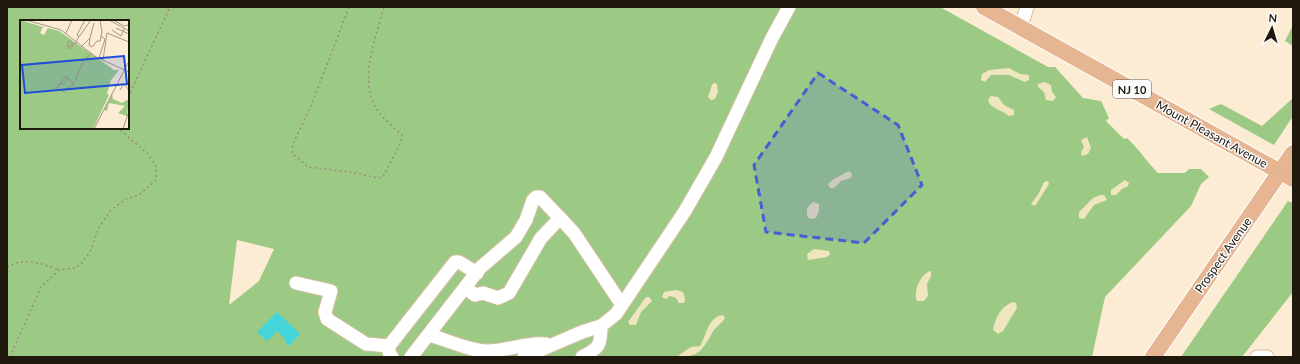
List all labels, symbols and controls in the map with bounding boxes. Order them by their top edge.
north arrow [1252,8,1292,48]
text: N [1268,11,1278,24]
inset map [20,20,129,129]
road number: NJ 10 [1113,80,1151,98]
street label: Mount Pleasant Avenue [1154,97,1270,171]
street label: Prospect Avenue [1191,214,1255,296]

